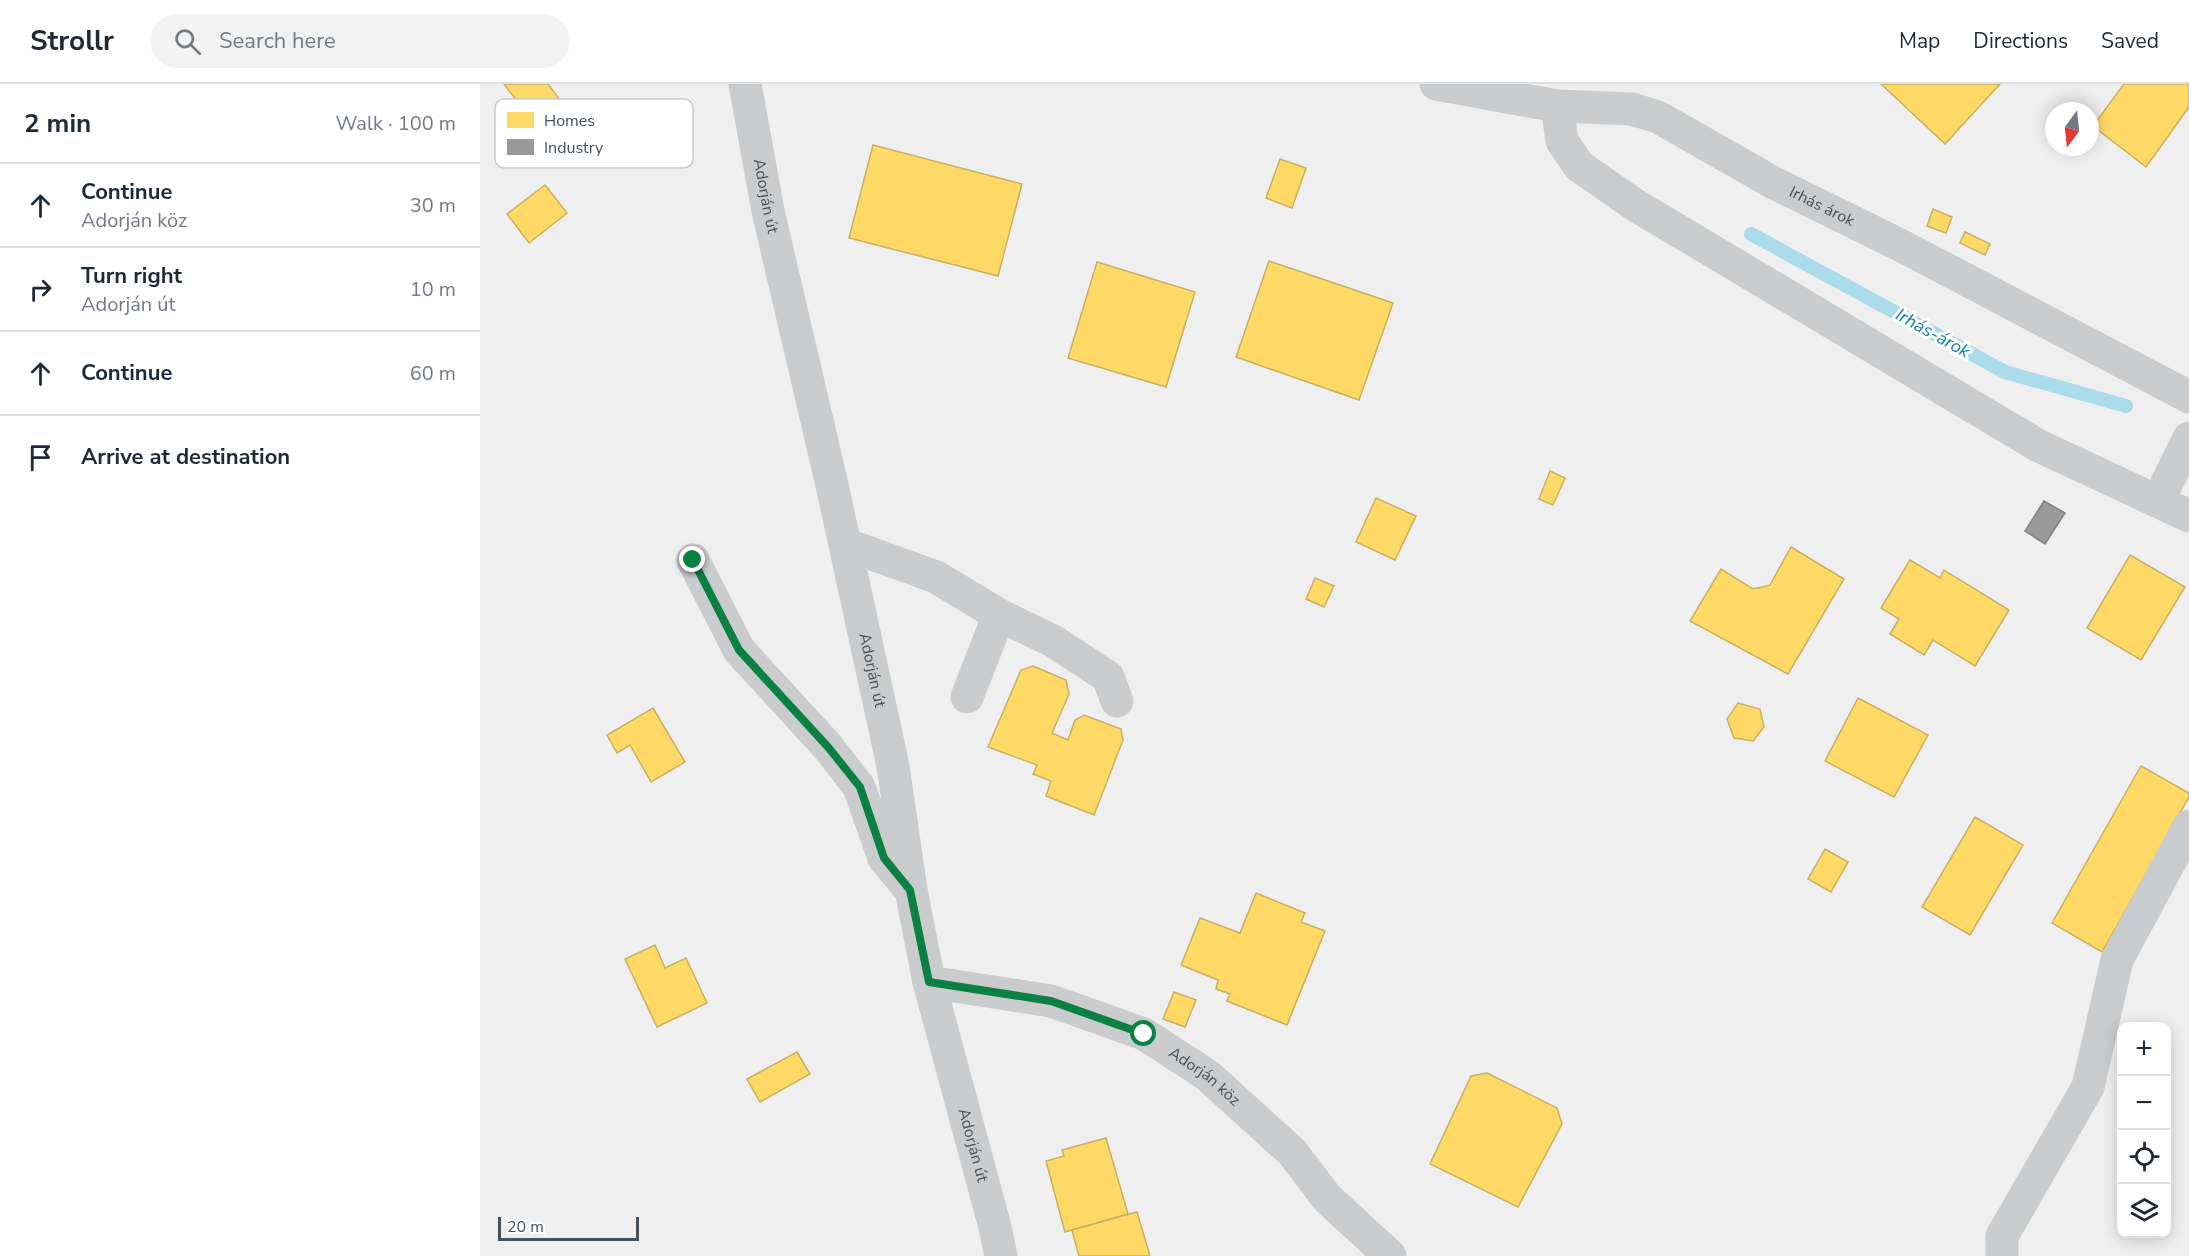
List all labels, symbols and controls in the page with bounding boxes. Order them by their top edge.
search box [150,14,570,68]
text: Strollr [30,22,114,60]
icon: search [171,25,204,58]
text: Search here [219,26,336,56]
text: Map [1899,27,1940,55]
text: Directions [1973,27,2068,55]
text: Saved [2101,27,2159,55]
legend [495,99,693,168]
north arrow [2045,102,2099,156]
text: 2 min [24,106,91,141]
text: Walk · 100 m [336,110,456,137]
text: Homes [544,110,595,132]
text: Industry [544,137,604,159]
street label: Adorján út [748,157,784,236]
text: Continue [81,177,172,207]
street label: Irhás árok [1785,181,1859,232]
icon: ahead [24,189,57,222]
text: 30 m [410,192,456,219]
text: Adorján köz [81,207,187,234]
text: Turn right [81,261,182,291]
icon: right [24,273,57,306]
text: 10 m [410,276,456,303]
text: Adorján út [81,291,175,318]
water label: Irhás-árok [1891,303,1976,364]
icon: ahead [24,357,57,390]
text: Continue [81,358,172,388]
text: 60 m [410,360,456,387]
icon: arrive [24,441,57,474]
text: Arrive at destination [81,442,290,472]
route end [679,546,705,572]
street label: Adorján út [853,631,891,710]
route start [1130,1020,1156,1046]
map controls [2117,1022,2171,1238]
button: + [2117,1022,2171,1076]
street label: Adorján köz [1164,1042,1245,1111]
button: − [2117,1076,2171,1130]
street label: Adorján út [952,1106,994,1185]
button: locate [2117,1130,2171,1184]
button: layers [2117,1184,2171,1238]
scale bar [498,1214,639,1242]
text: 20 m [507,1216,544,1238]

